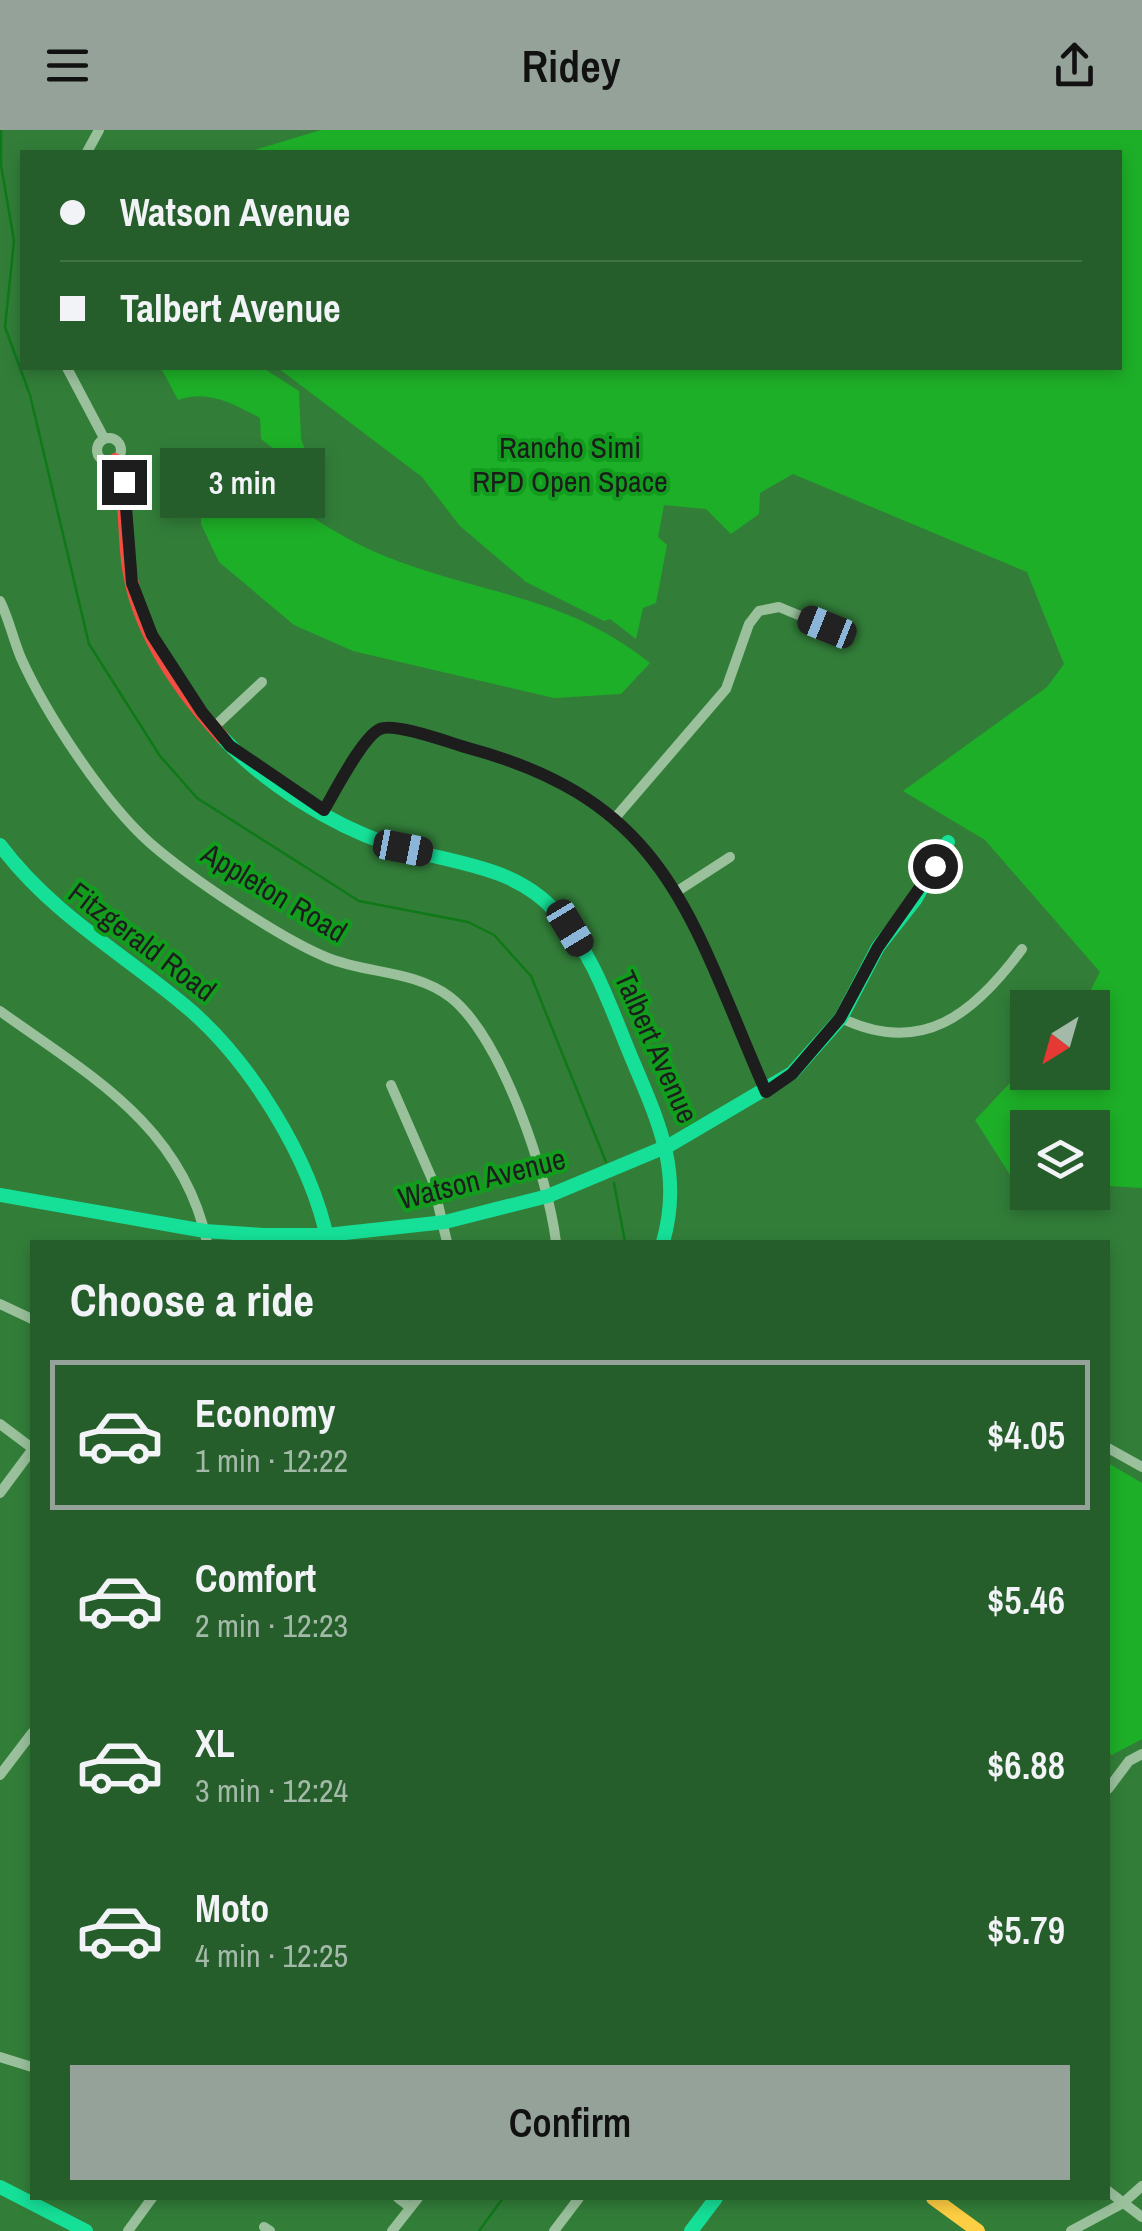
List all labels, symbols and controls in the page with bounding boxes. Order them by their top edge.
text: Ridey [521,35,621,96]
icon: menu [40,38,95,93]
icon: share [1047,38,1102,93]
text: Watson Avenue [120,187,350,238]
text: Talbert Avenue [120,283,341,334]
park label: Rancho Simi RPD Open Space [472,427,668,501]
callout: 3 min [159,447,324,517]
route end [102,460,147,505]
text: 3 min [209,461,276,504]
car [794,602,860,652]
car [371,828,435,868]
street label: Appleton Road [194,833,355,951]
route start [913,844,958,889]
street label: Fitzgerald Road [61,873,225,1010]
car [542,895,598,961]
street label: Talbert Avenue [606,964,708,1129]
north arrow [1010,990,1110,1090]
map controls [1010,990,1110,1210]
button: layers [1010,1110,1110,1210]
street label: Watson Avenue [394,1138,570,1218]
text: Choose a ride [70,1269,314,1330]
text: Economy [195,1388,335,1439]
icon: car [75,1390,165,1480]
text: $4.05 [987,1410,1065,1461]
text: 1 min · 12:22 [195,1439,348,1482]
text: Comfort [195,1553,316,1604]
icon: car [75,1555,165,1645]
text: $5.46 [987,1575,1065,1626]
text: 2 min · 12:23 [195,1604,348,1647]
text: XL [195,1718,235,1769]
icon: car [75,1720,165,1810]
text: $6.88 [987,1740,1065,1791]
text: 3 min · 12:24 [195,1769,348,1812]
text: Moto [195,1883,269,1934]
icon: car [75,1885,165,1975]
text: $5.79 [987,1905,1065,1956]
text: 4 min · 12:25 [195,1934,348,1977]
button: Confirm [70,2065,1070,2180]

